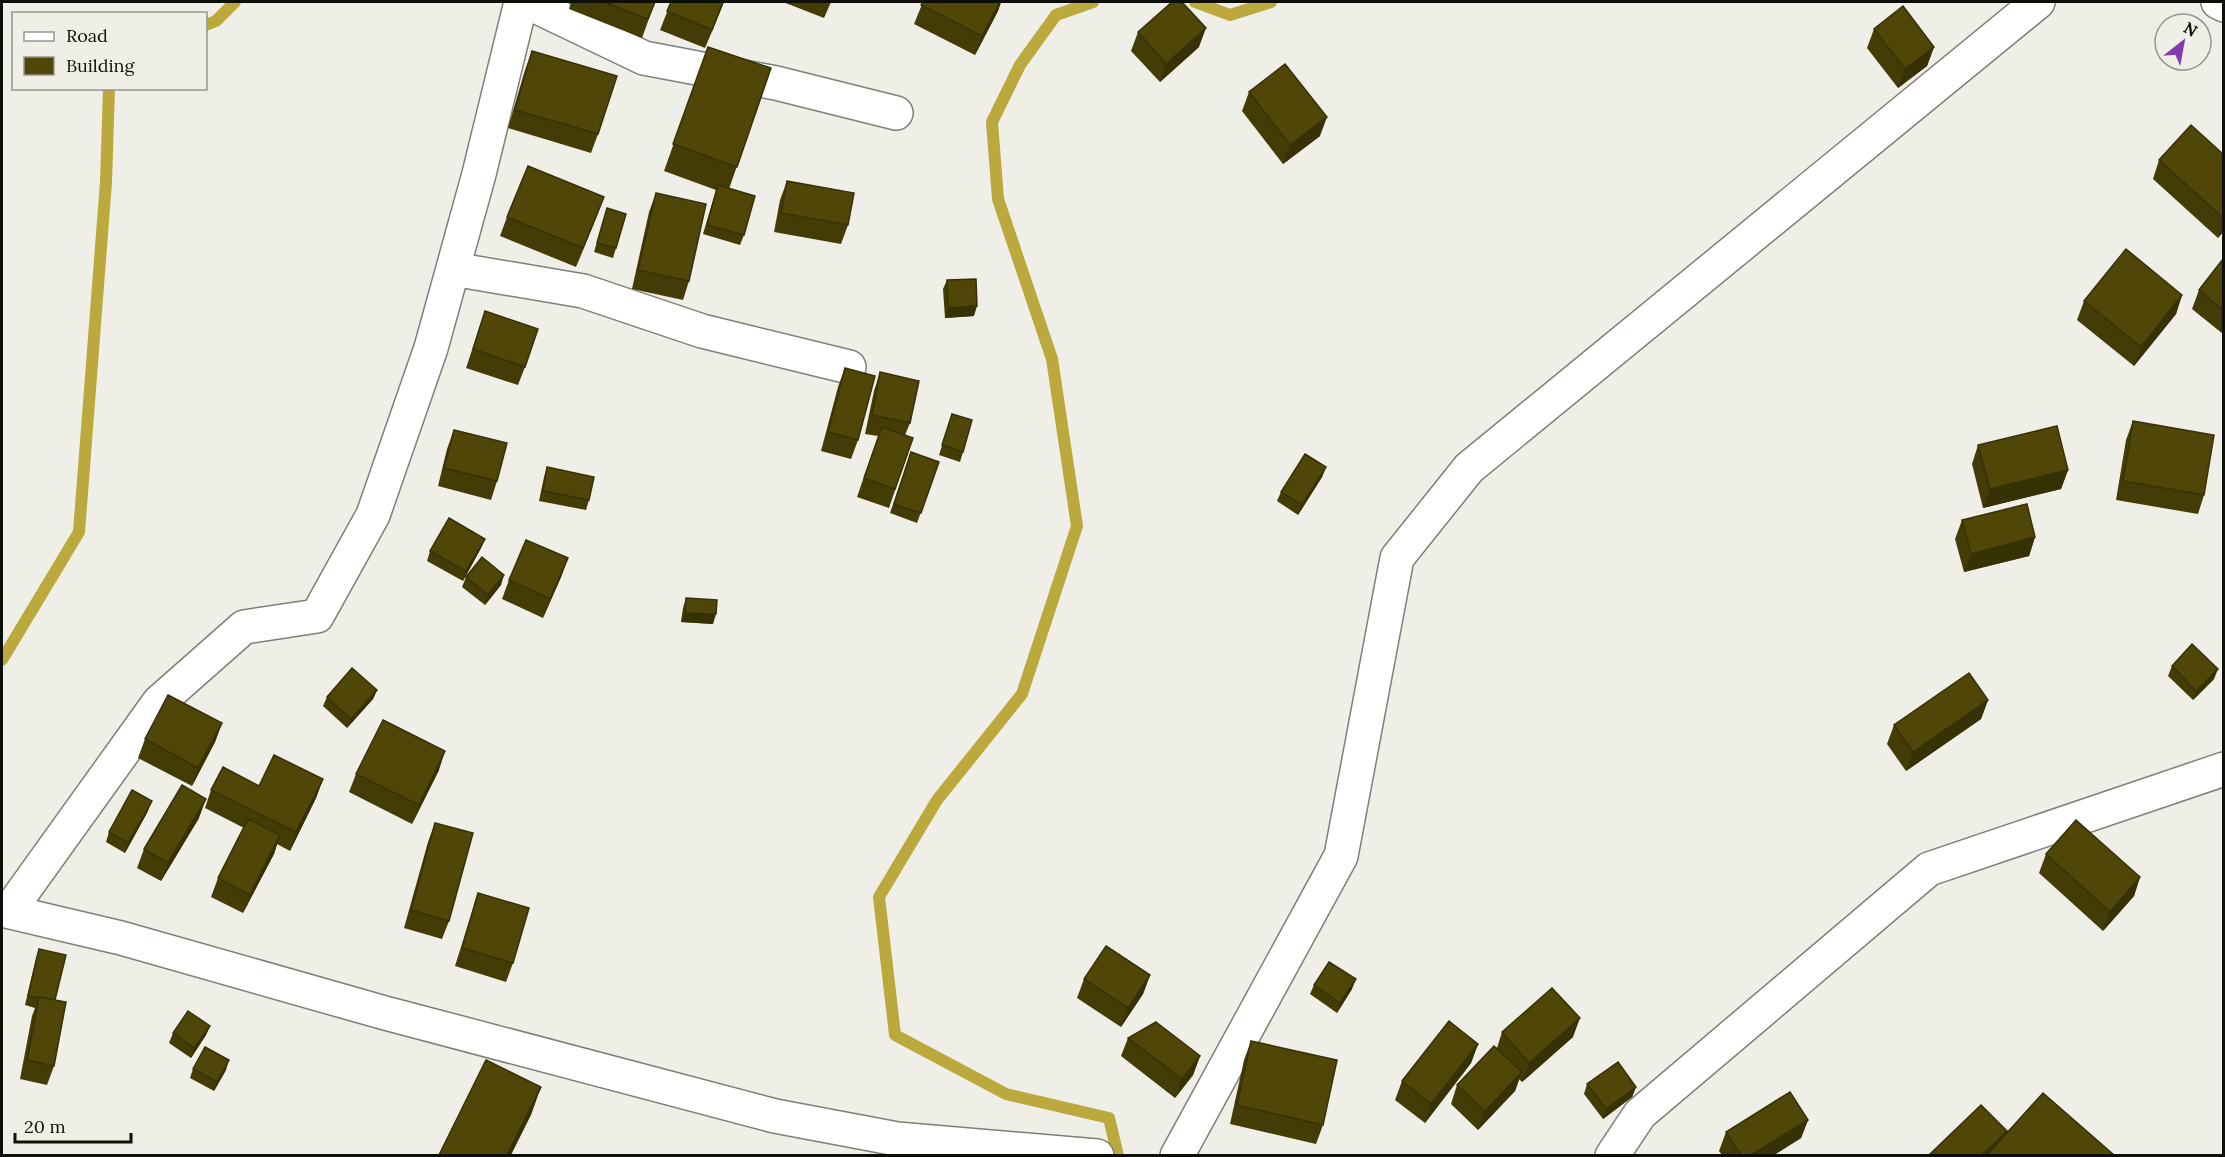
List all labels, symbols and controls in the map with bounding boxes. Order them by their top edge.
legend [12,12,207,90]
north arrow [2153,12,2213,72]
text: N [2180,17,2201,41]
text: Road [66,24,108,47]
text: Building [66,54,136,77]
scale bar [15,1106,130,1144]
text: 20 m [24,1115,66,1138]

